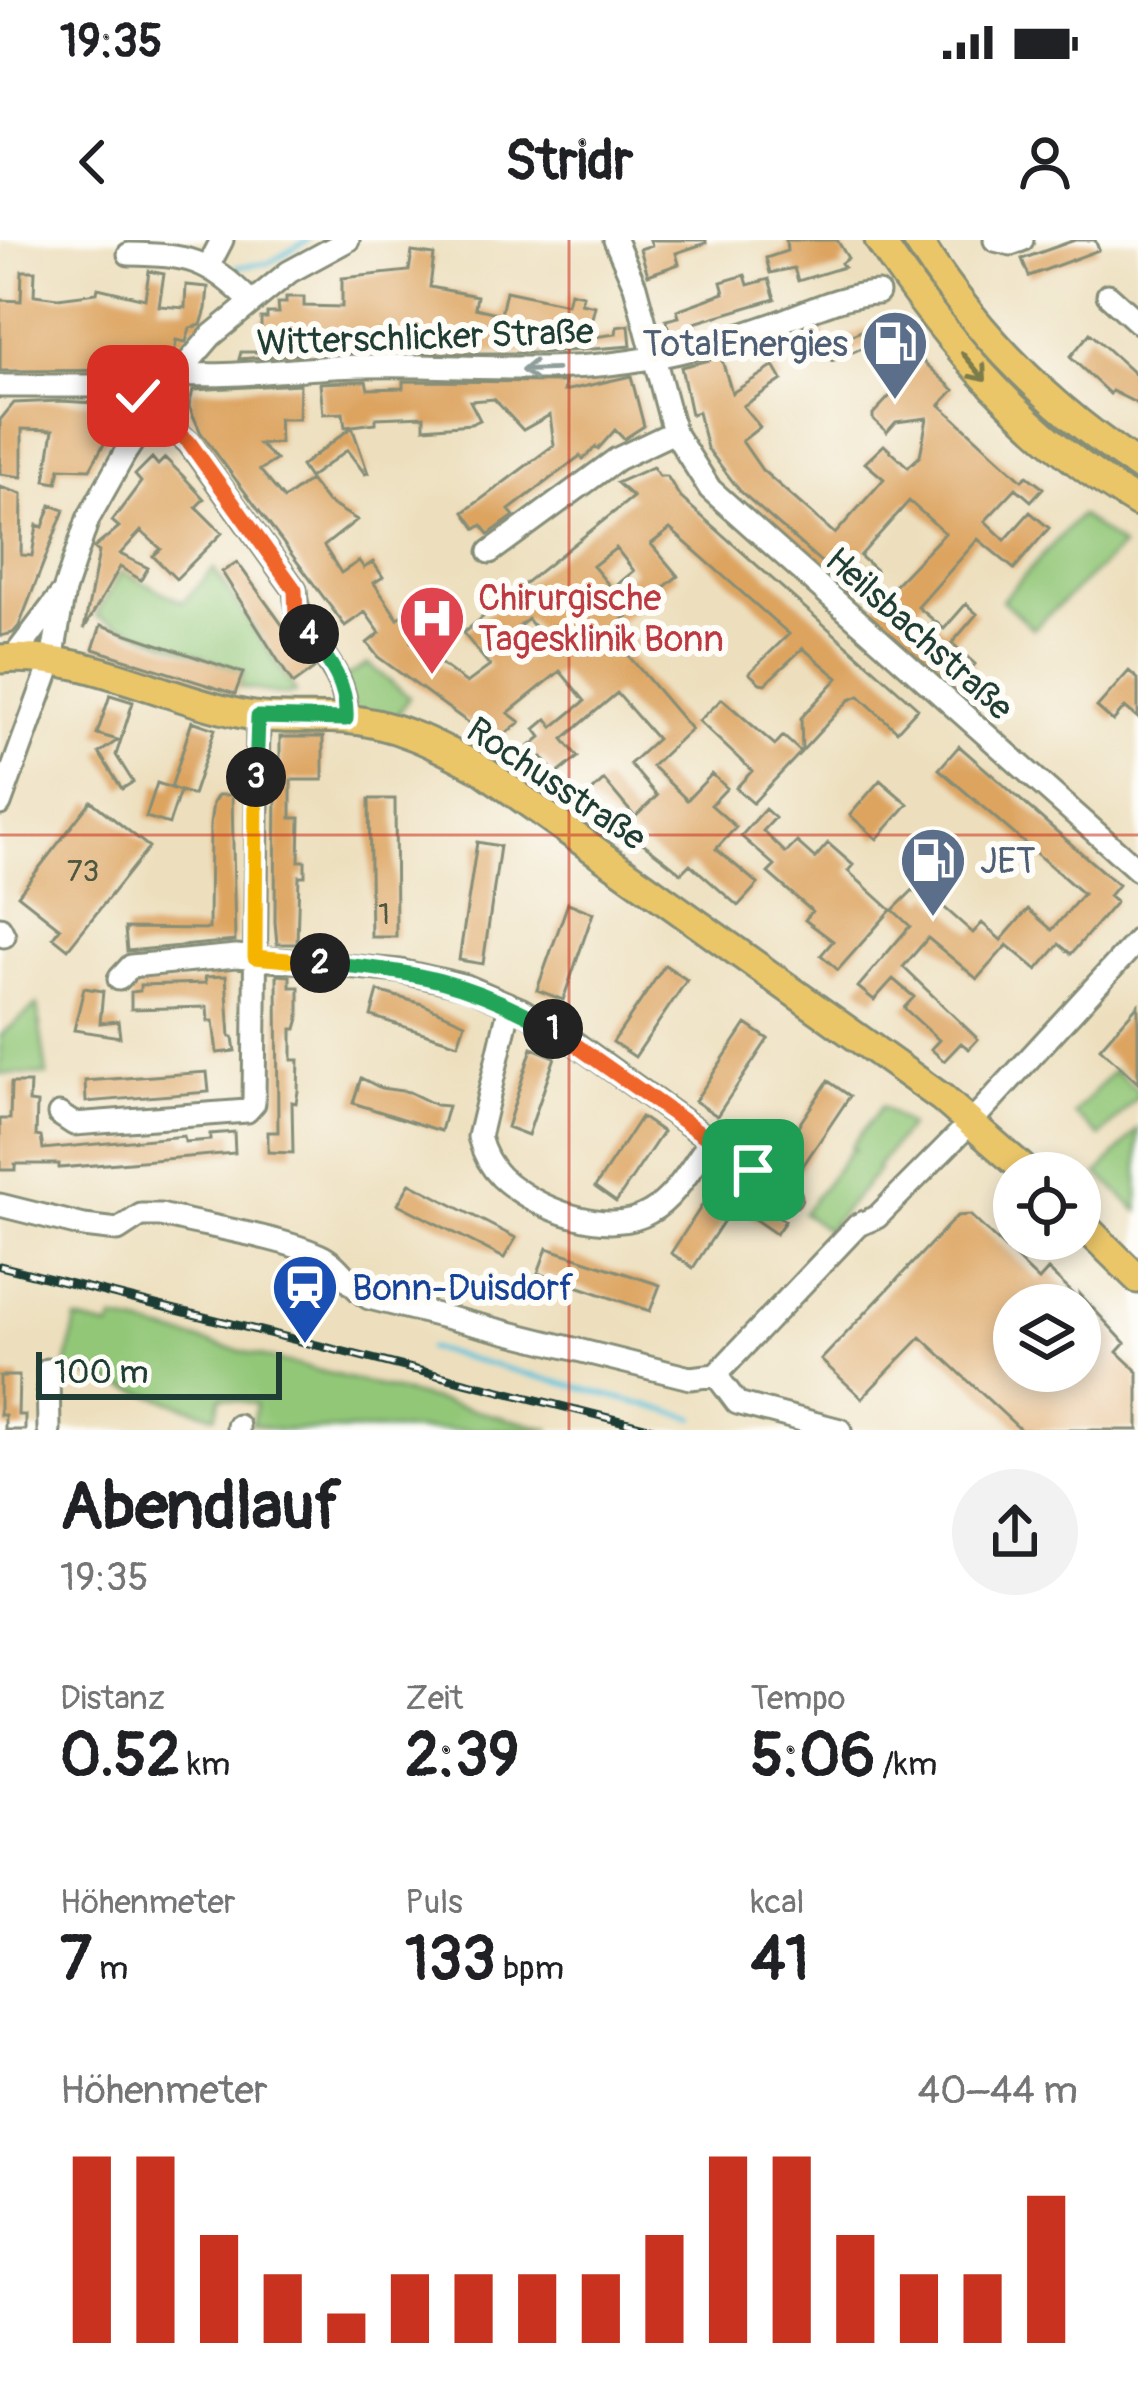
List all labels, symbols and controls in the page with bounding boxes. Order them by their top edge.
text: 19:35 [60,14,162,70]
text: Stridr [505,128,633,196]
icon: back [60,129,126,195]
icon: person [1012,129,1078,195]
fuel station icon: TotalEnergies [860,308,930,402]
street label: Witterschlicker Straße [256,309,595,366]
place label: TotalEnergies [642,322,848,367]
pin [87,345,189,447]
one-way arrow [960,351,988,382]
one-way arrow [520,359,559,382]
icon: check [105,363,171,429]
street label: Heilsbachstraße [816,538,1022,730]
place label: Chirurgische Tagesklinik Bonn [478,576,724,662]
hospital icon: Chirurgische Tagesklinik Bonn [397,583,467,677]
pin: 4 [279,604,339,664]
text: 4 [299,613,319,654]
street label: Rochusstraße [458,708,655,861]
pin: 3 [226,747,286,807]
text: 3 [247,756,265,797]
fuel station icon: JET [898,825,968,919]
place label: JET [980,839,1036,884]
house number: 73 [67,853,99,890]
house number: 1 [378,896,390,933]
pin: 2 [290,933,350,993]
text: 2 [311,942,329,983]
pin: 1 [523,999,583,1059]
text: 1 [547,1008,559,1049]
pin [702,1119,804,1221]
icon: arrive [720,1137,786,1203]
map controls [993,1152,1101,1392]
button: locate [993,1152,1101,1260]
station icon: Bonn-Duisdorf [270,1252,340,1346]
place label: Bonn-Duisdorf [352,1266,574,1311]
button: layers [993,1284,1101,1392]
scale bar [36,1346,282,1399]
text: 100 m [54,1352,148,1393]
text: Abendlauf [60,1466,341,1549]
button: share [952,1469,1078,1595]
text: 19:35 [60,1553,149,1602]
text: Distanz [60,1678,165,1719]
text: Zeit [405,1678,463,1719]
text: Tempo [751,1678,846,1719]
text: 0.52 [60,1719,180,1794]
text: 2:39 [405,1719,519,1794]
text: 5:06 [751,1719,875,1794]
text: km [180,1744,230,1785]
text: /km [875,1744,937,1785]
text: Höhenmeter [60,1882,236,1923]
text: Puls [405,1882,463,1923]
text: kcal [751,1882,804,1923]
text: 7 [60,1923,92,1998]
text: 133 [405,1923,496,1998]
text: 41 [751,1923,809,1998]
text: m [92,1948,128,1989]
text: bpm [496,1948,564,1989]
text: Höhenmeter [60,2066,268,2115]
text: 40–44 m [917,2066,1078,2115]

